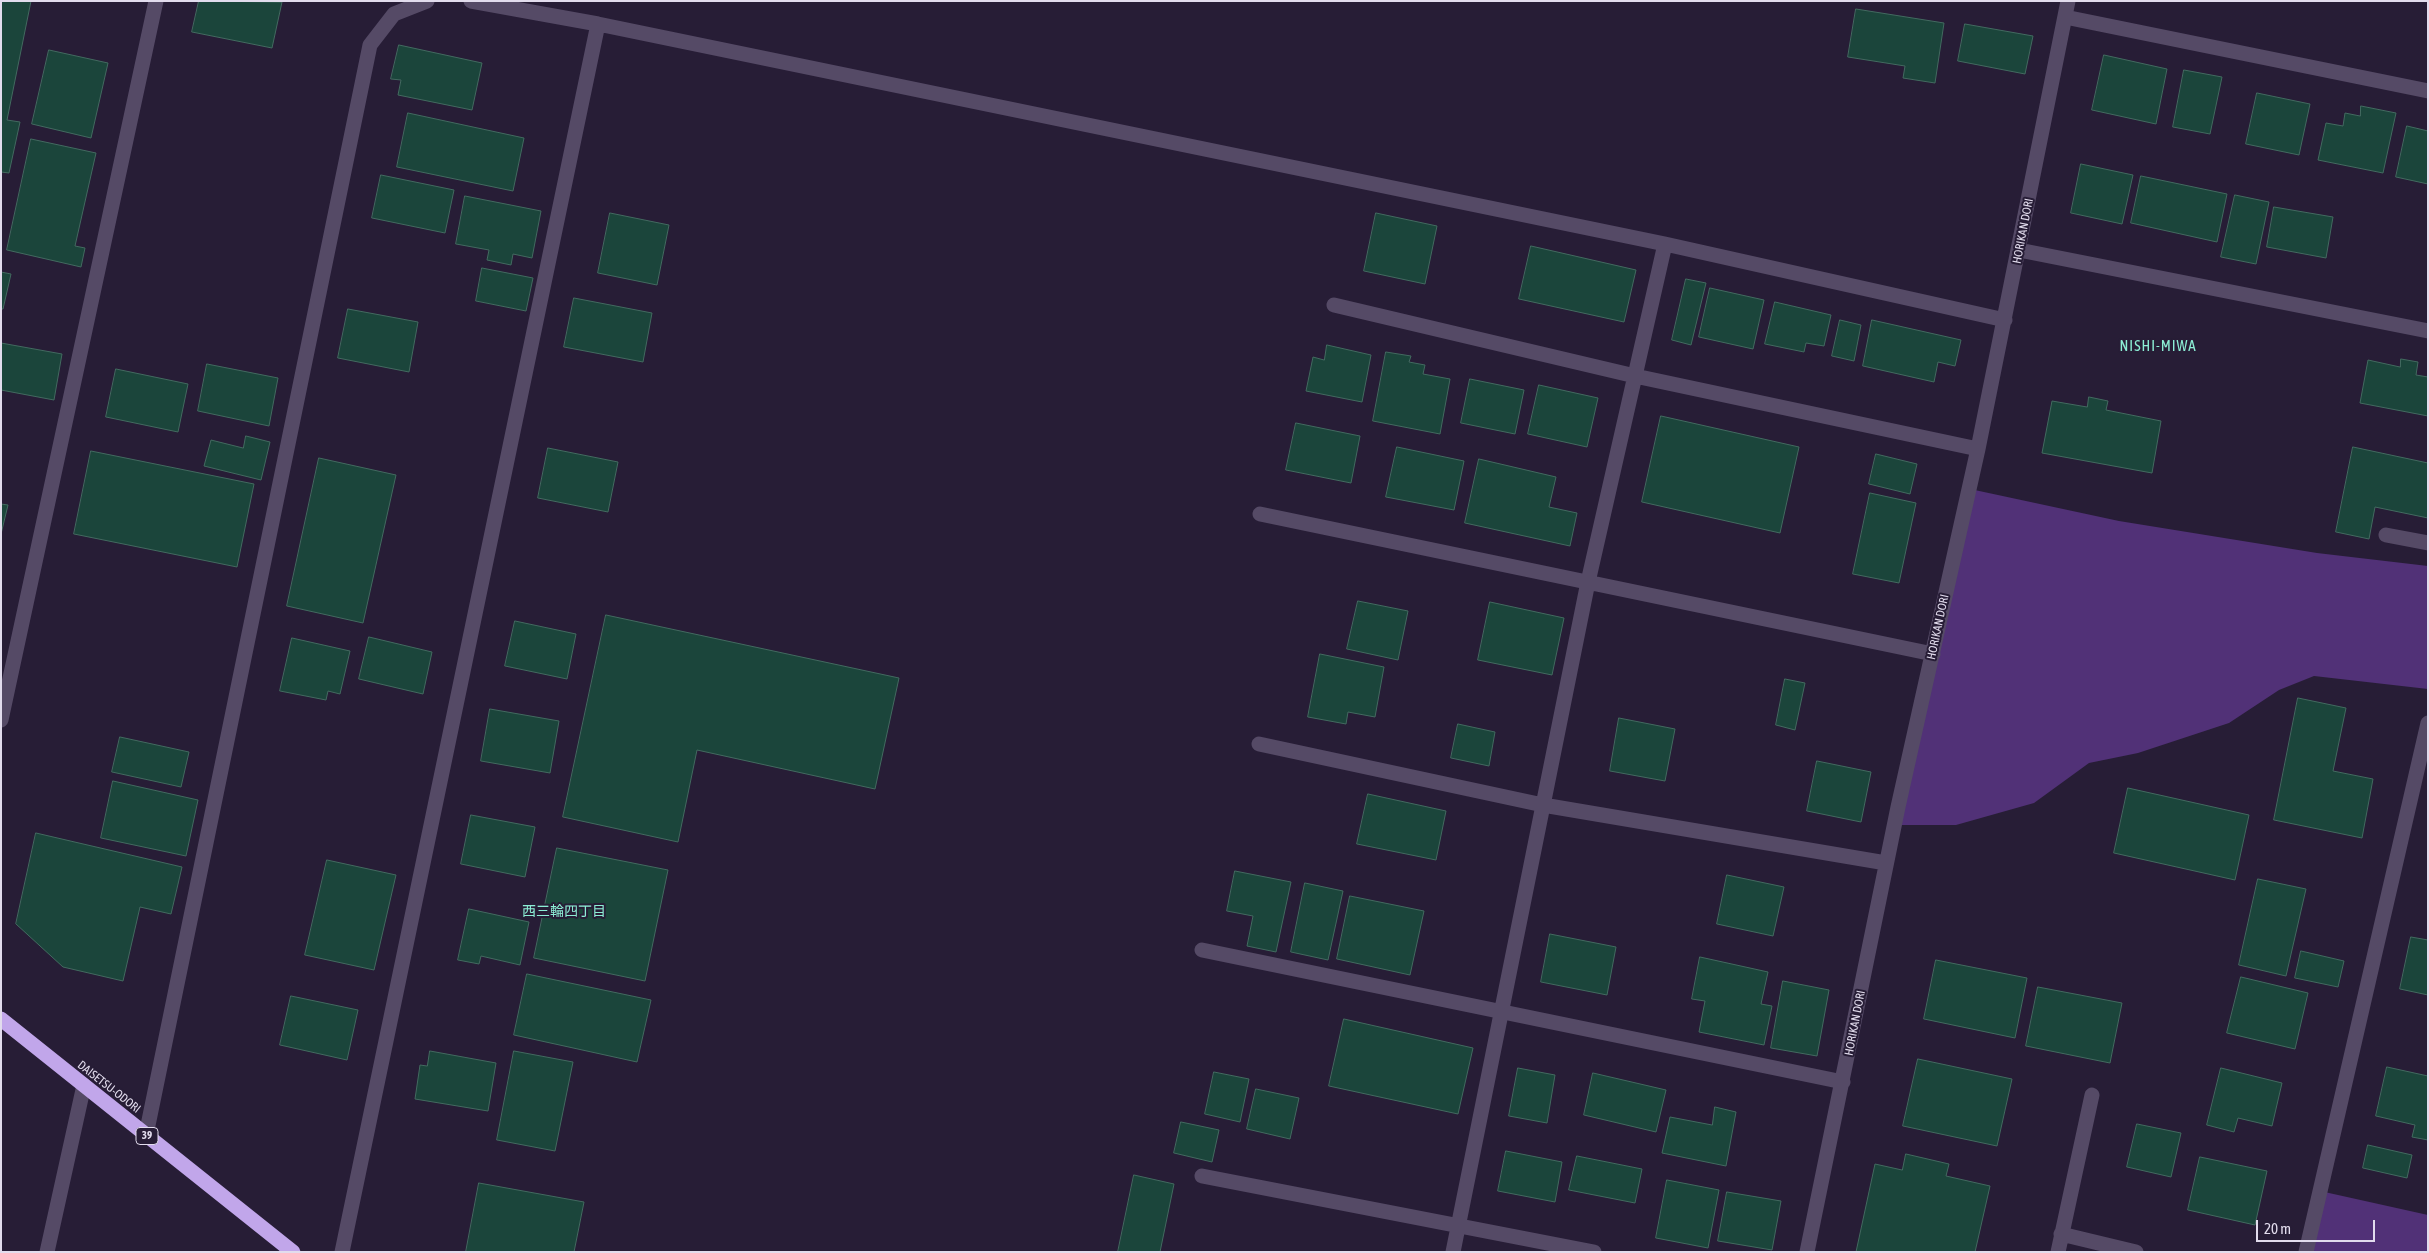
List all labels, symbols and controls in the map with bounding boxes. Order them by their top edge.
street label: HORIKAN DORI [2010,197,2036,265]
district label: NISHI-MIWA [2118,337,2198,355]
street label: HORIKAN DORI [1924,593,1952,661]
district label: 西三輪四丁目 [522,904,606,920]
street label: HORIKAN DORI [1842,989,1868,1057]
street label: DAISETSU-ODORI [75,1058,143,1116]
road number: 39 [136,1128,158,1144]
scale bar [2259,1210,2378,1242]
text: 20 m [2264,1220,2291,1237]

